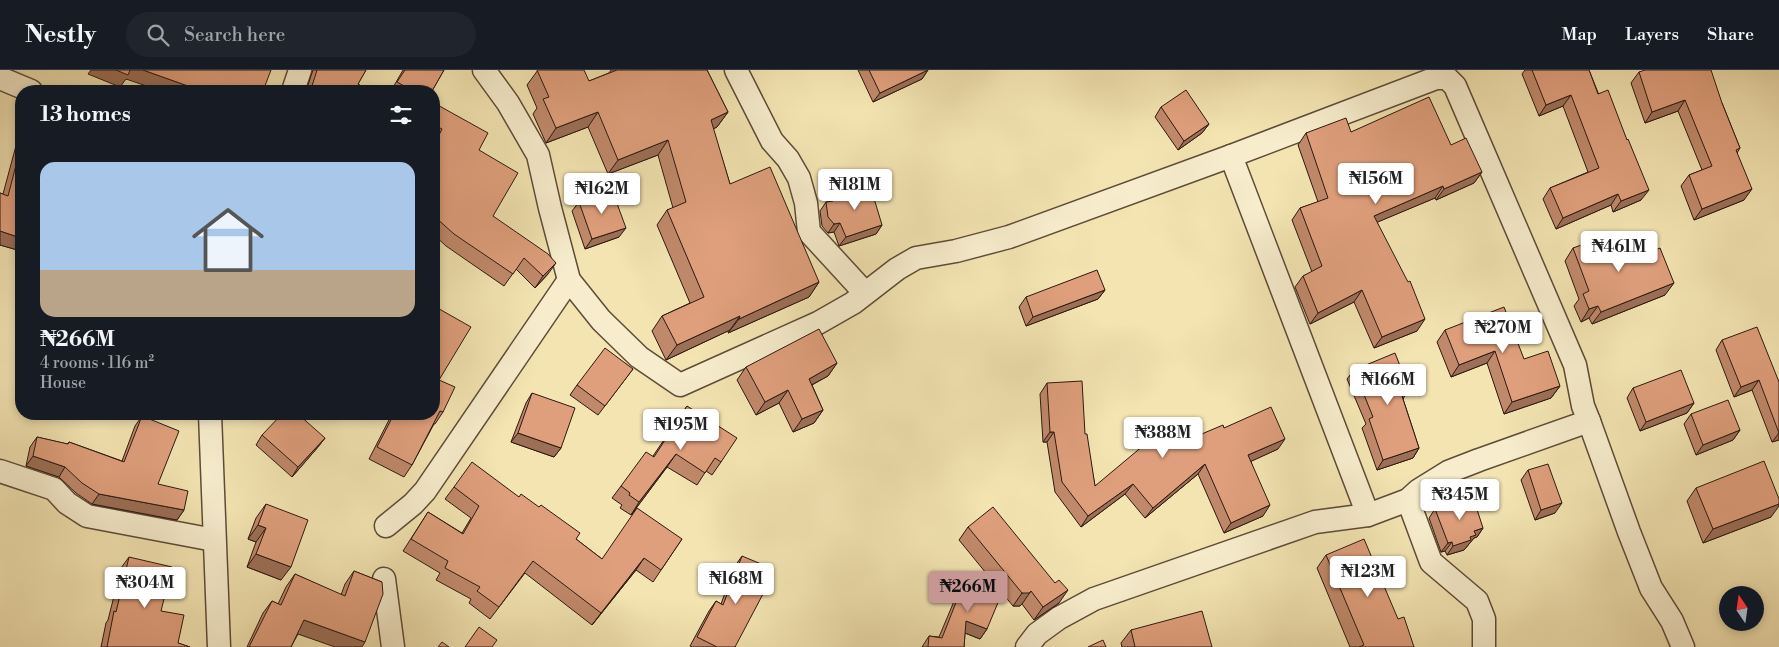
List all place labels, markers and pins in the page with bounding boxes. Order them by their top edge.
pin: ₦156M [1341,162,1411,205]
pin: ₦181M [820,168,890,211]
pin: ₦162M [567,172,637,215]
pin: ₦461M [1584,230,1654,273]
pin: ₦270M [1468,312,1538,354]
pin: ₦166M [1353,364,1423,406]
pin: ₦195M [646,408,716,451]
pin: ₦388M [1128,416,1198,459]
pin: ₦345M [1425,478,1495,521]
pin: ₦123M [1333,556,1403,598]
pin: ₦168M [701,562,771,605]
pin: ₦304M [110,566,180,609]
pin: ₦266M [933,570,1003,613]

